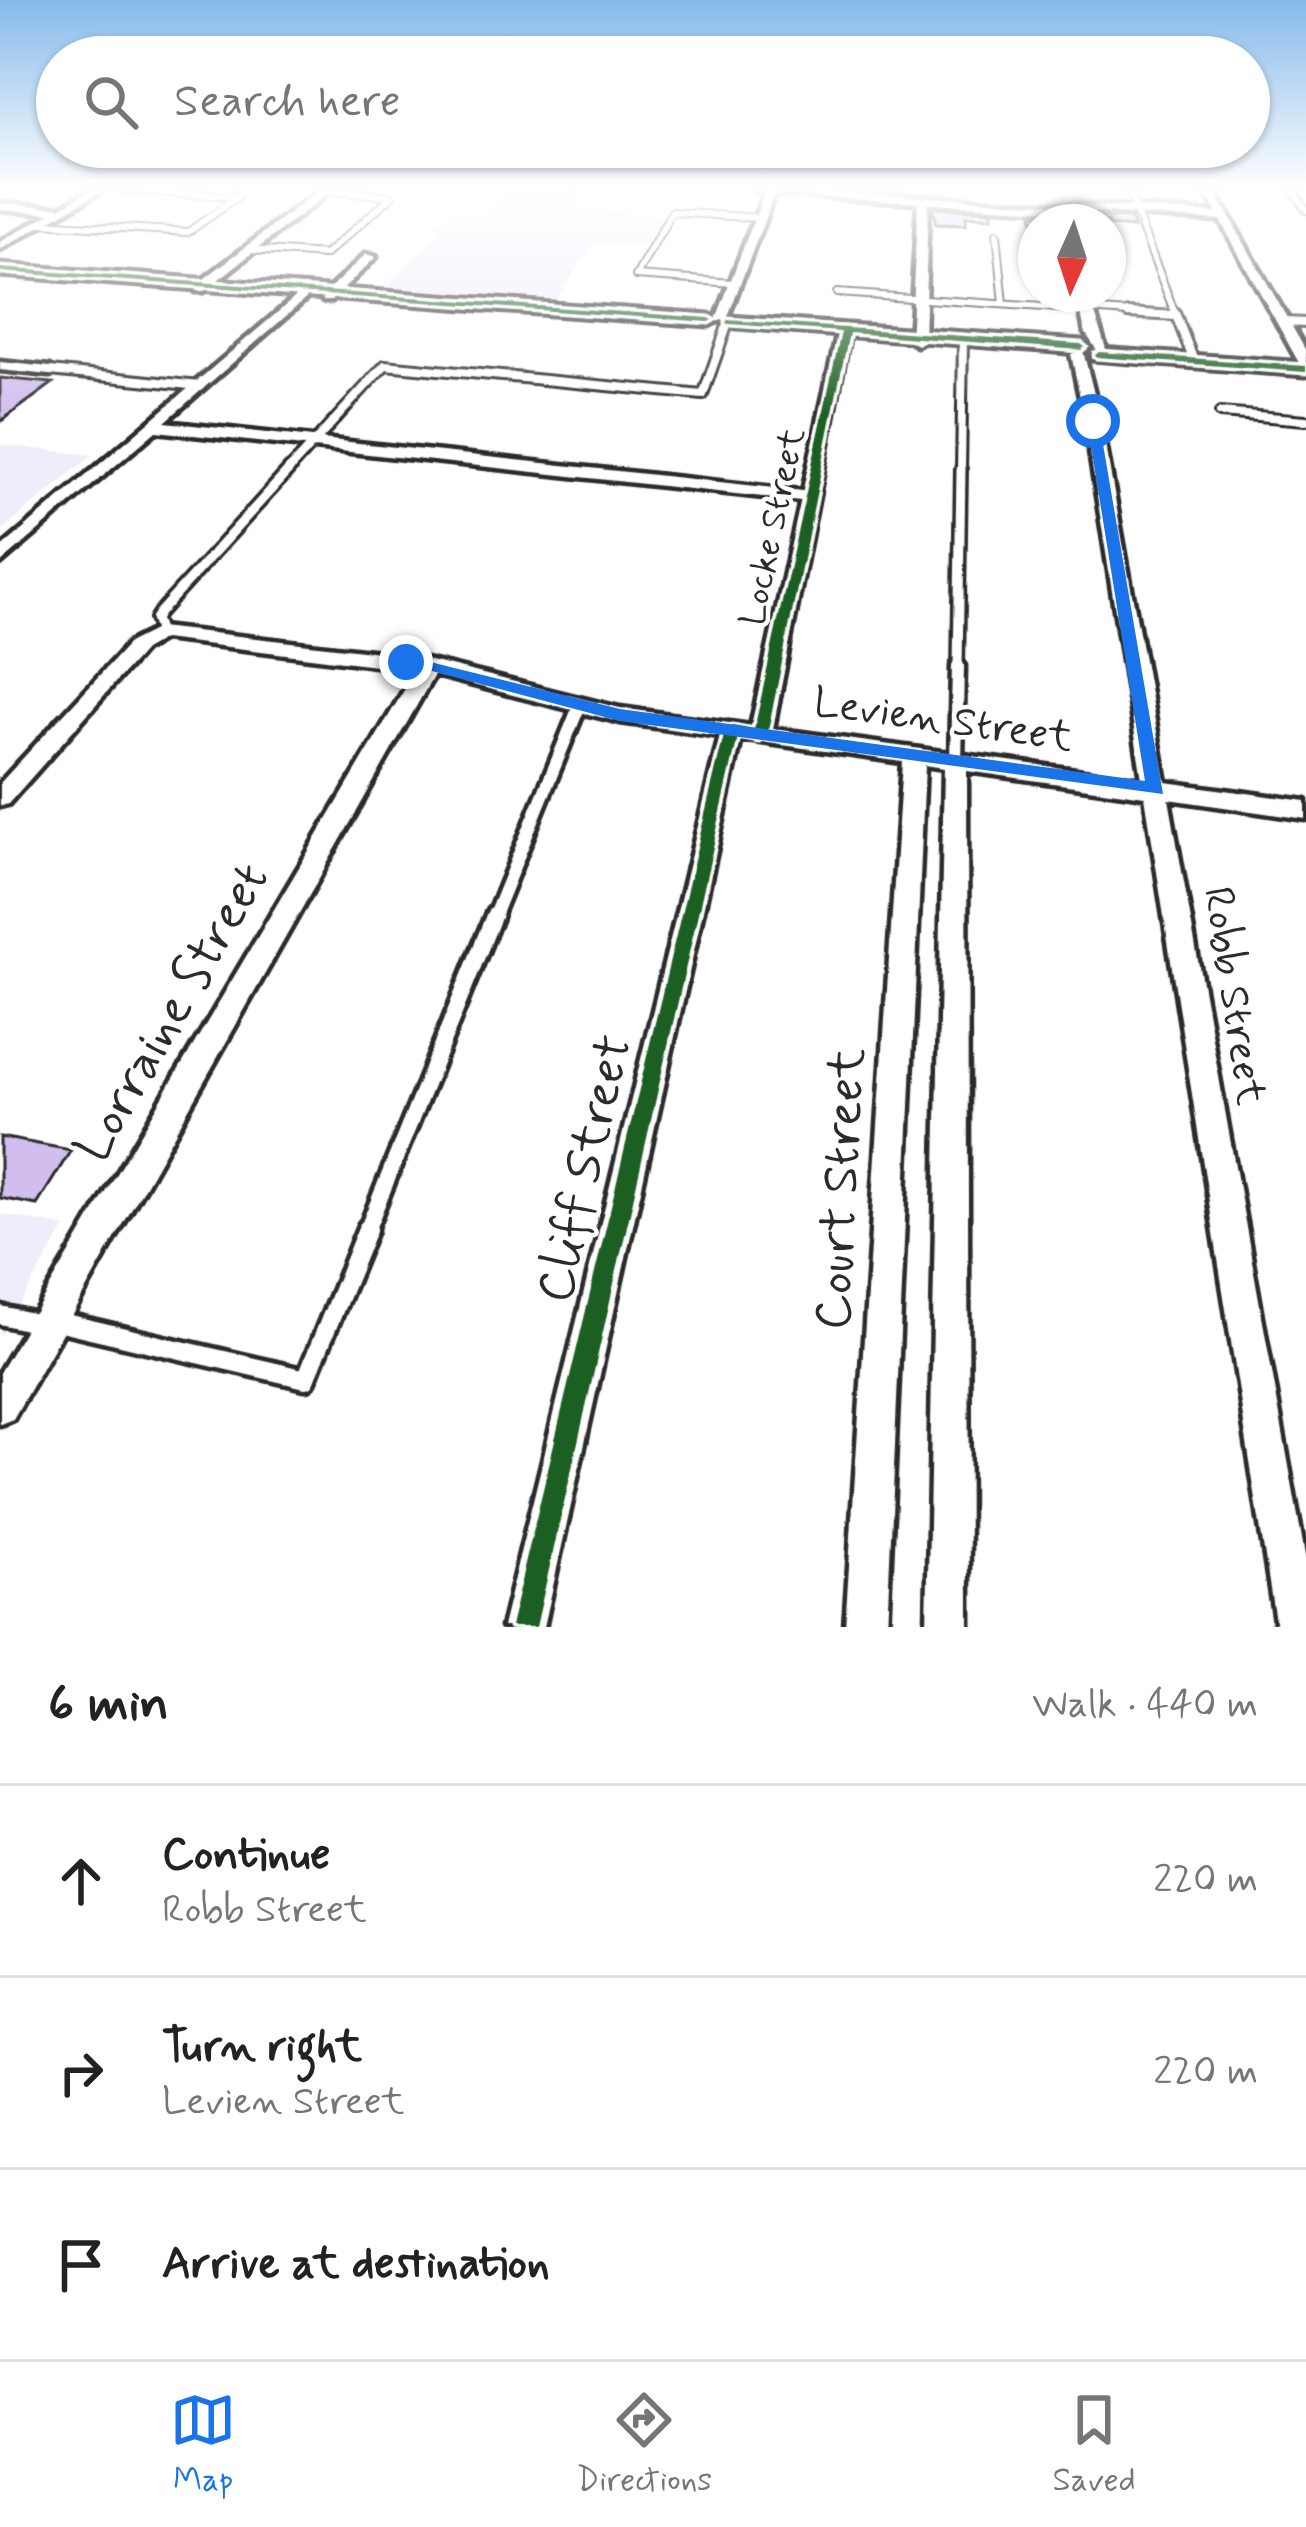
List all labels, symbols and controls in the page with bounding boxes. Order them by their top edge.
search box [36,36,1270,168]
icon: search [78,69,144,135]
text: Search here [174,73,401,132]
north arrow [1018,204,1126,312]
route start [1066,394,1120,448]
street label: Locke Street [730,424,818,630]
route end [379,635,433,689]
street label: Levien Street [810,676,1076,766]
street label: Lorraine Street [61,851,285,1175]
street label: Robb Street [1189,883,1277,1109]
street label: Cliff Street [523,1029,649,1309]
street label: Court Street [802,1046,882,1332]
text: 6 min [48,1672,169,1738]
text: Walk · 440 m [1032,1680,1258,1731]
text: Continue [162,1826,330,1885]
icon: ahead [48,1848,114,1914]
text: 220 m [1153,1855,1258,1906]
text: Robb Street [162,1885,367,1936]
text: Turn right [162,2018,362,2077]
icon: right [48,2040,114,2106]
text: 220 m [1153,2047,1258,2098]
text: Levien Street [162,2077,404,2128]
icon: arrive [48,2232,114,2298]
text: Arrive at destination [162,2235,550,2294]
tab: Map [170,2387,236,2503]
tab: Directions [576,2387,712,2503]
tab: Saved [1052,2387,1136,2503]

